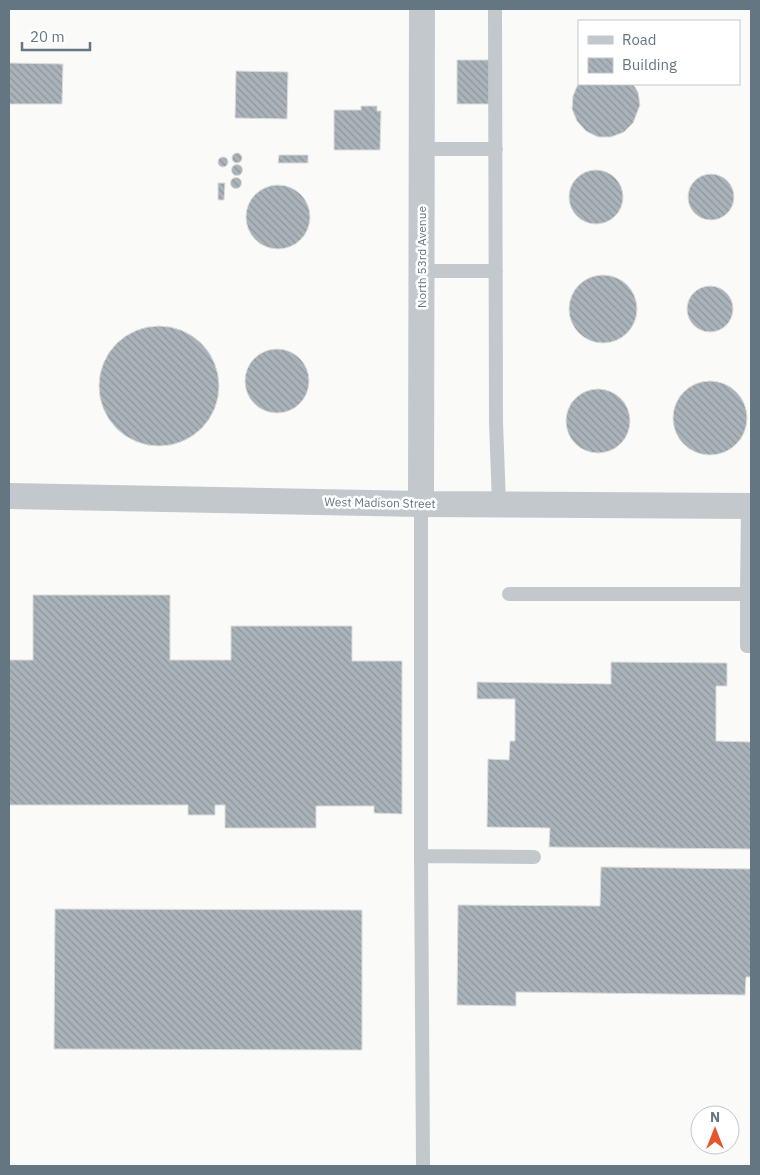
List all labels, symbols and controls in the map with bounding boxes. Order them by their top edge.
scale bar [22,20,90,52]
legend [578,20,740,85]
text: 20 m [30,27,65,46]
text: Road [622,30,657,49]
text: Building [622,55,677,74]
street label: North 53rd Avenue [414,206,429,308]
street label: West Madison Street [324,494,436,511]
north arrow [690,1105,740,1155]
text: N [710,1108,720,1126]

